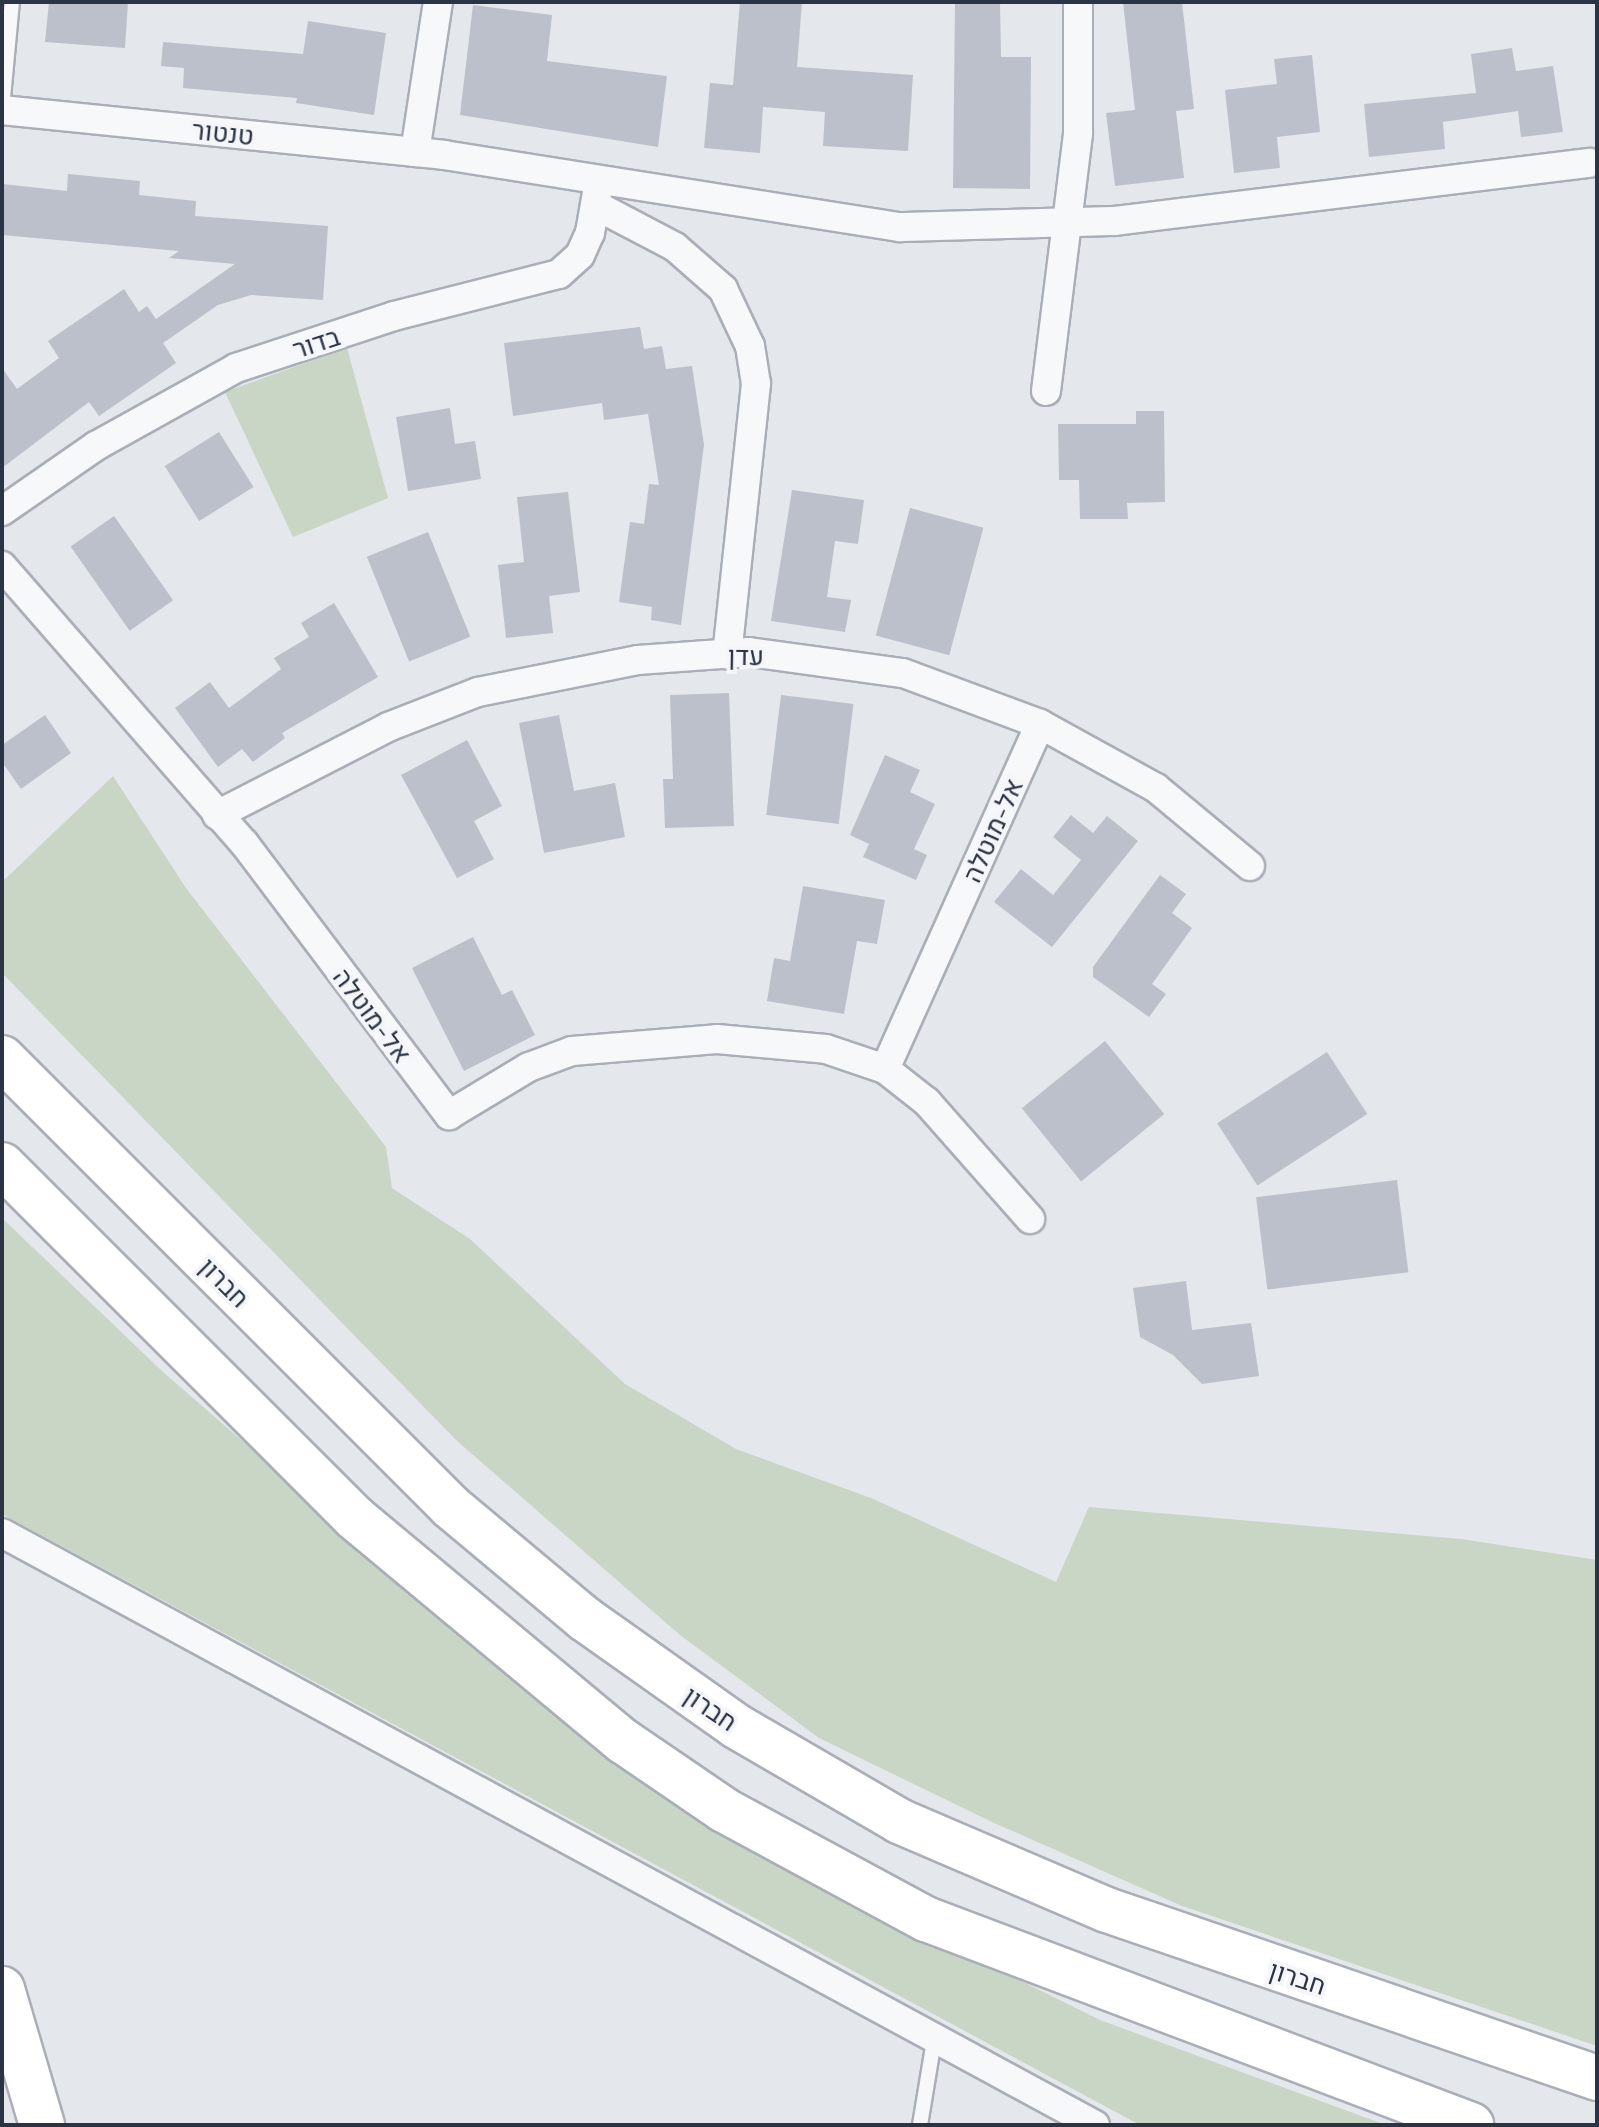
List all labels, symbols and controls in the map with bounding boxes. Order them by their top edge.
street label: טנטור [191,113,255,151]
street label: בדור [289,320,343,364]
street label: עדן [728,639,764,671]
street label: אל-מוטלה [955,773,1029,887]
street label: אל-מוטלה [327,961,419,1069]
street label: חברון [194,1251,256,1313]
street label: חברון [678,1679,744,1737]
street label: חברון [1266,1953,1330,2001]

